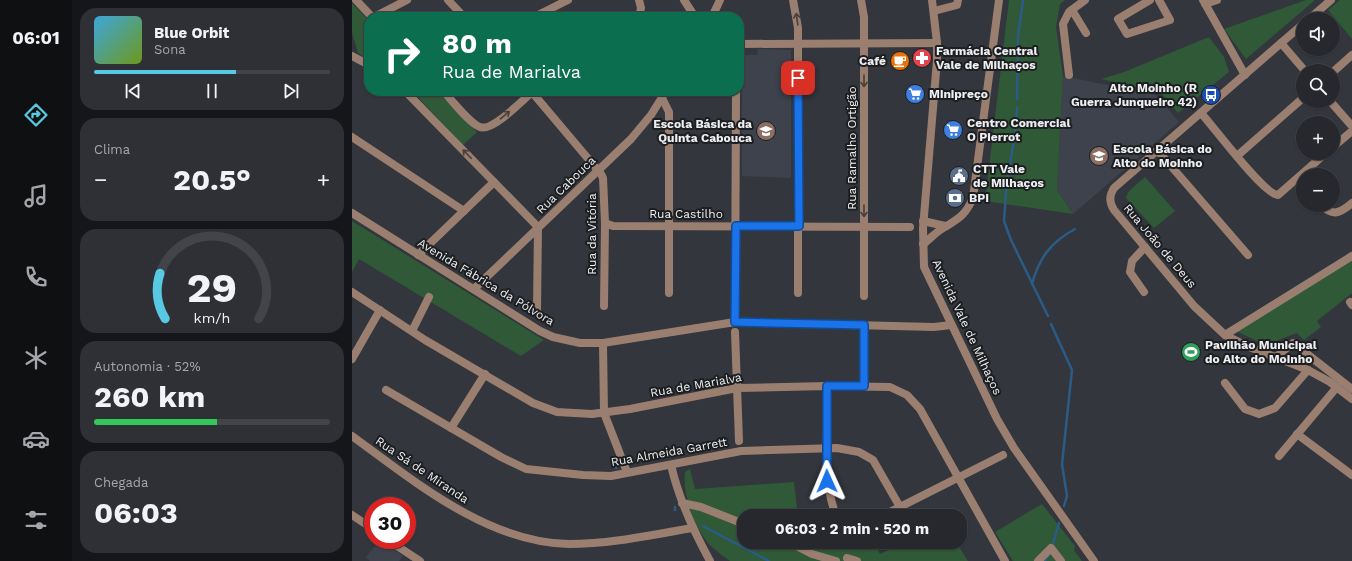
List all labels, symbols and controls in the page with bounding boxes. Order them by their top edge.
map controls [1296,12,1340,212]
button: sound [1296,12,1340,56]
one-way arrow [793,13,801,26]
text: Blue Orbit [154,24,229,42]
text: 06:01 [12,27,60,48]
text: 80 m [442,27,512,60]
icon: right [376,28,428,80]
text: Sona [154,42,186,57]
place label: Farmácia Central Vale de Milhaços [936,44,1037,72]
pharmacy icon: Farmácia Central Vale de Milhaços [911,47,933,69]
cafe icon: Café [889,50,911,72]
place label: Café [859,54,886,68]
text: Rua de Marialva [442,61,581,82]
pin [781,61,815,95]
button: search [1296,64,1340,108]
icon: arrive [787,67,809,89]
one-way arrow [860,74,868,87]
icon: previous [122,80,144,102]
icon: pause [201,80,223,102]
icon: next [280,80,302,102]
place label: Alto Moinho (R Guerra Junqueiro 42) [1071,81,1198,109]
supermarket icon: Minipreço [904,83,926,105]
bus stop icon: Alto Moinho (R Guerra Junqueiro 42) [1200,84,1222,106]
street label: Rua Ramalho Ortigão [845,86,859,210]
place label: Minipreço [929,87,988,101]
icon: directions [22,101,50,129]
one-way arrow [499,111,510,120]
place label: Centro Comercial O Pierrot [967,116,1070,144]
button: + [1296,116,1340,160]
place label: Escola Básica da Quinta Cabouca [653,117,752,145]
supermarket icon: Centro Comercial O Pierrot [942,119,964,141]
school or university icon: Escola Básica da Quinta Cabouca [755,120,777,142]
text: Clima [94,142,130,157]
place label: Escola Básica do Alto do Moinho [1113,142,1212,170]
school or university icon: Escola Básica do Alto do Moinho [1088,145,1110,167]
one-way arrow [462,149,472,159]
street label: Rua Cabouca [534,153,599,217]
text: 20.5° [173,162,251,197]
place label: CTT Vale de Milhaços [973,162,1045,190]
public building icon: CTT Vale de Milhaços [948,165,970,187]
text: − [94,167,107,192]
text: + [317,167,330,192]
button: − [1296,168,1340,212]
icon: music [22,182,50,210]
bank icon: BPI [944,187,966,209]
place label: BPI [969,191,989,205]
street label: Rua da Vitória [585,193,599,275]
street label: Rua João de Deus [1121,201,1199,291]
one-way arrow [860,204,868,217]
street label: Rua Castilho [649,207,723,221]
street label: Avenida Fábrica da Pólvora [415,236,557,328]
street label: Avenida Vale de Milhaços [929,257,1005,397]
text: 29 [187,262,237,311]
icon: phone [22,263,50,291]
text: km/h [194,309,230,325]
place label: Pavilhão Municipal do Alto do Moinho [1205,338,1317,366]
sports icon: Pavilhão Municipal do Alto do Moinho [1180,341,1202,363]
icon: climate [22,344,50,372]
text: Autonomia · 52% [94,359,201,374]
street label: Rua de Marialva [649,370,743,400]
text: 260 km [94,379,205,414]
icon: car [22,425,50,453]
street label: Rua Sá de Miranda [373,434,471,506]
street label: Rua Almeida Garrett [610,435,728,469]
position arrow [806,460,848,502]
text: Chegada [94,475,148,490]
text: 06:03 [94,495,178,530]
speed limit sign: 30 [364,497,416,549]
icon: filters [22,506,50,534]
text: 06:03 · 2 min · 520 m [775,520,929,538]

